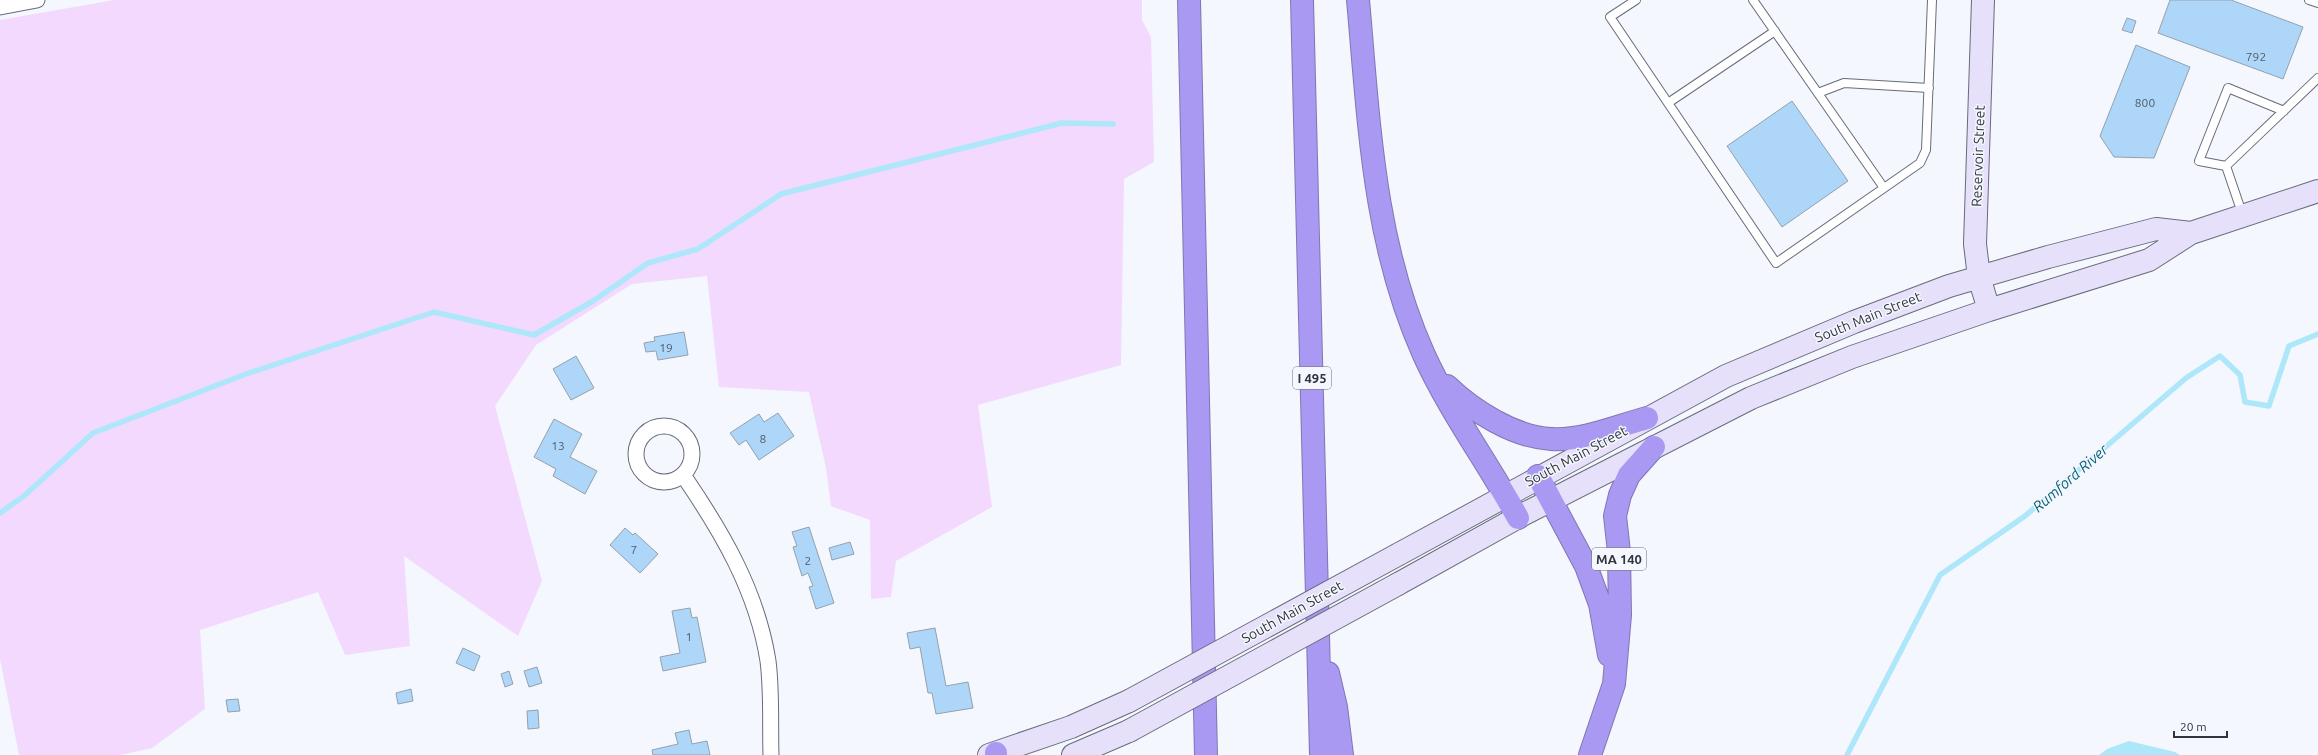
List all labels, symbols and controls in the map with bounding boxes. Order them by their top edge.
house number: 792 [2246,50,2266,63]
house number: 800 [2135,96,2155,109]
street label: Reservoir Street [1968,104,1988,207]
street label: South Main Street [1812,288,1924,346]
house number: 19 [659,341,673,354]
road number: I 495 [1293,367,1331,389]
street label: South Main Street [1522,422,1630,490]
house number: 8 [760,432,767,445]
house number: 13 [551,439,565,452]
water label: Rumford River [2029,440,2112,515]
house number: 7 [631,543,637,556]
road number: MA 140 [1592,548,1646,570]
house number: 2 [805,554,811,567]
street label: South Main Street [1239,577,1346,646]
house number: 1 [686,630,692,643]
scale bar [2174,713,2227,739]
text: 20 m [2180,720,2207,733]

